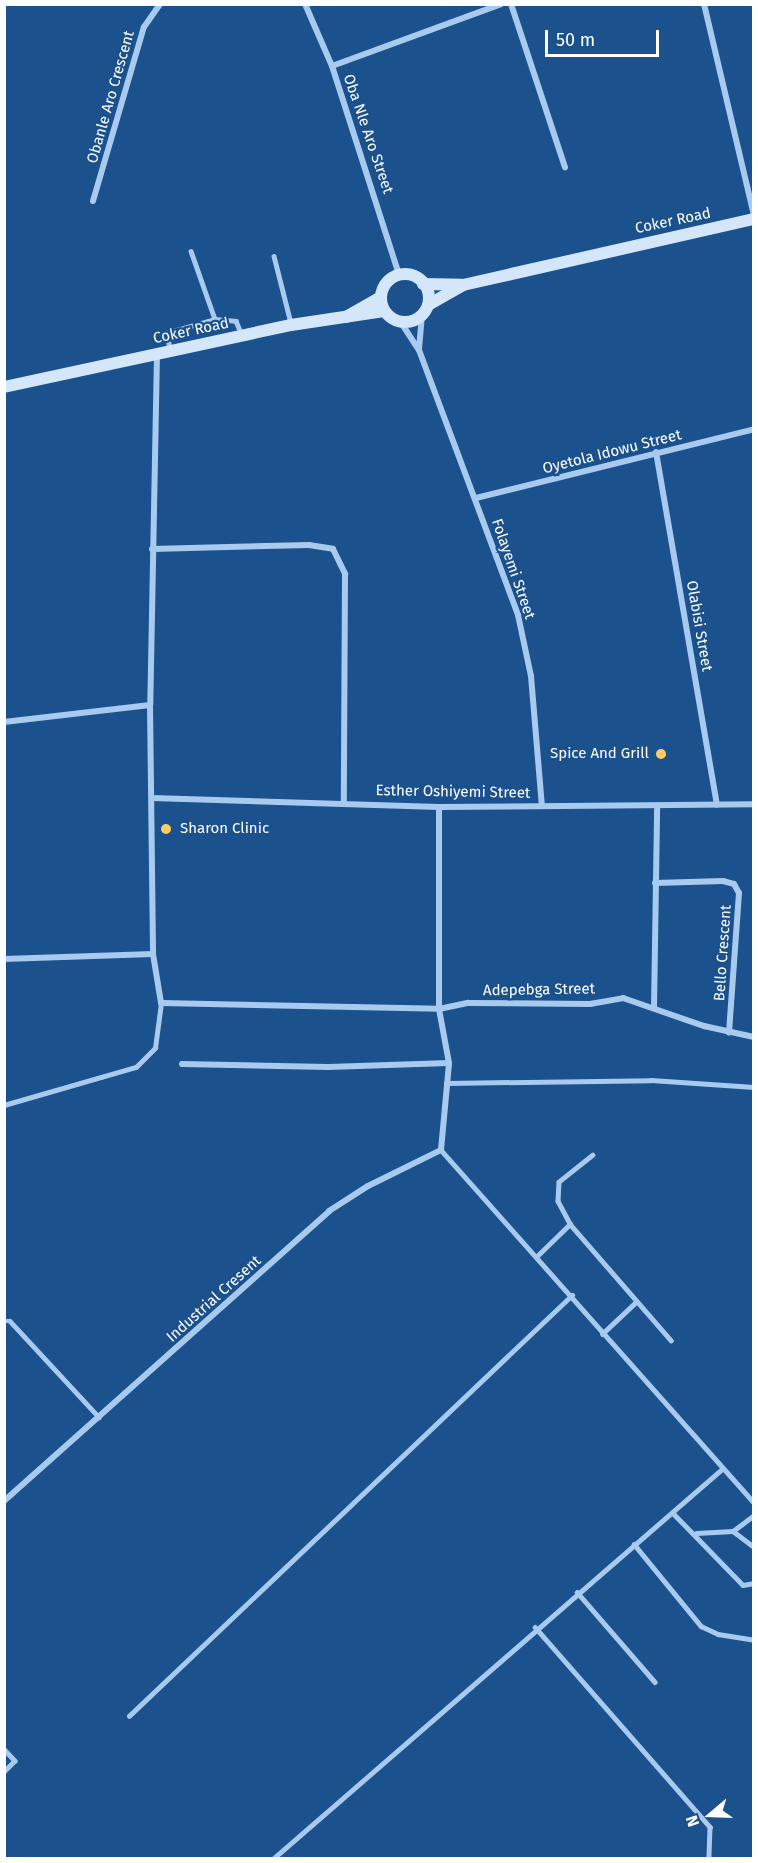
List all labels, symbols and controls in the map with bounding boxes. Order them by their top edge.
scale bar [548,18,662,56]
street label: Obanle Aro Crescent [83,29,139,165]
text: 50 m [556,29,595,51]
street label: Oba Nle Aro Street [339,72,397,196]
street label: Coker Road [634,204,712,238]
street label: Coker Road [152,314,230,348]
street label: Oyetola Idowu Street [541,426,683,478]
street label: Folayemi Street [487,516,539,622]
street label: Olabisi Street [682,579,716,673]
place label: Spice And Grill [550,745,649,763]
marker: Spice And Grill [654,747,668,761]
street label: Esther Oshiyemi Street [375,782,531,802]
marker: Sharon Clinic [157,820,175,838]
place label: Sharon Clinic [180,820,269,838]
street label: Bello Crescent [711,904,735,1002]
street label: Adepebga Street [483,980,595,1000]
street label: Industrial Cresent [163,1252,265,1346]
north arrow [680,1785,740,1845]
text: N [682,1813,703,1829]

